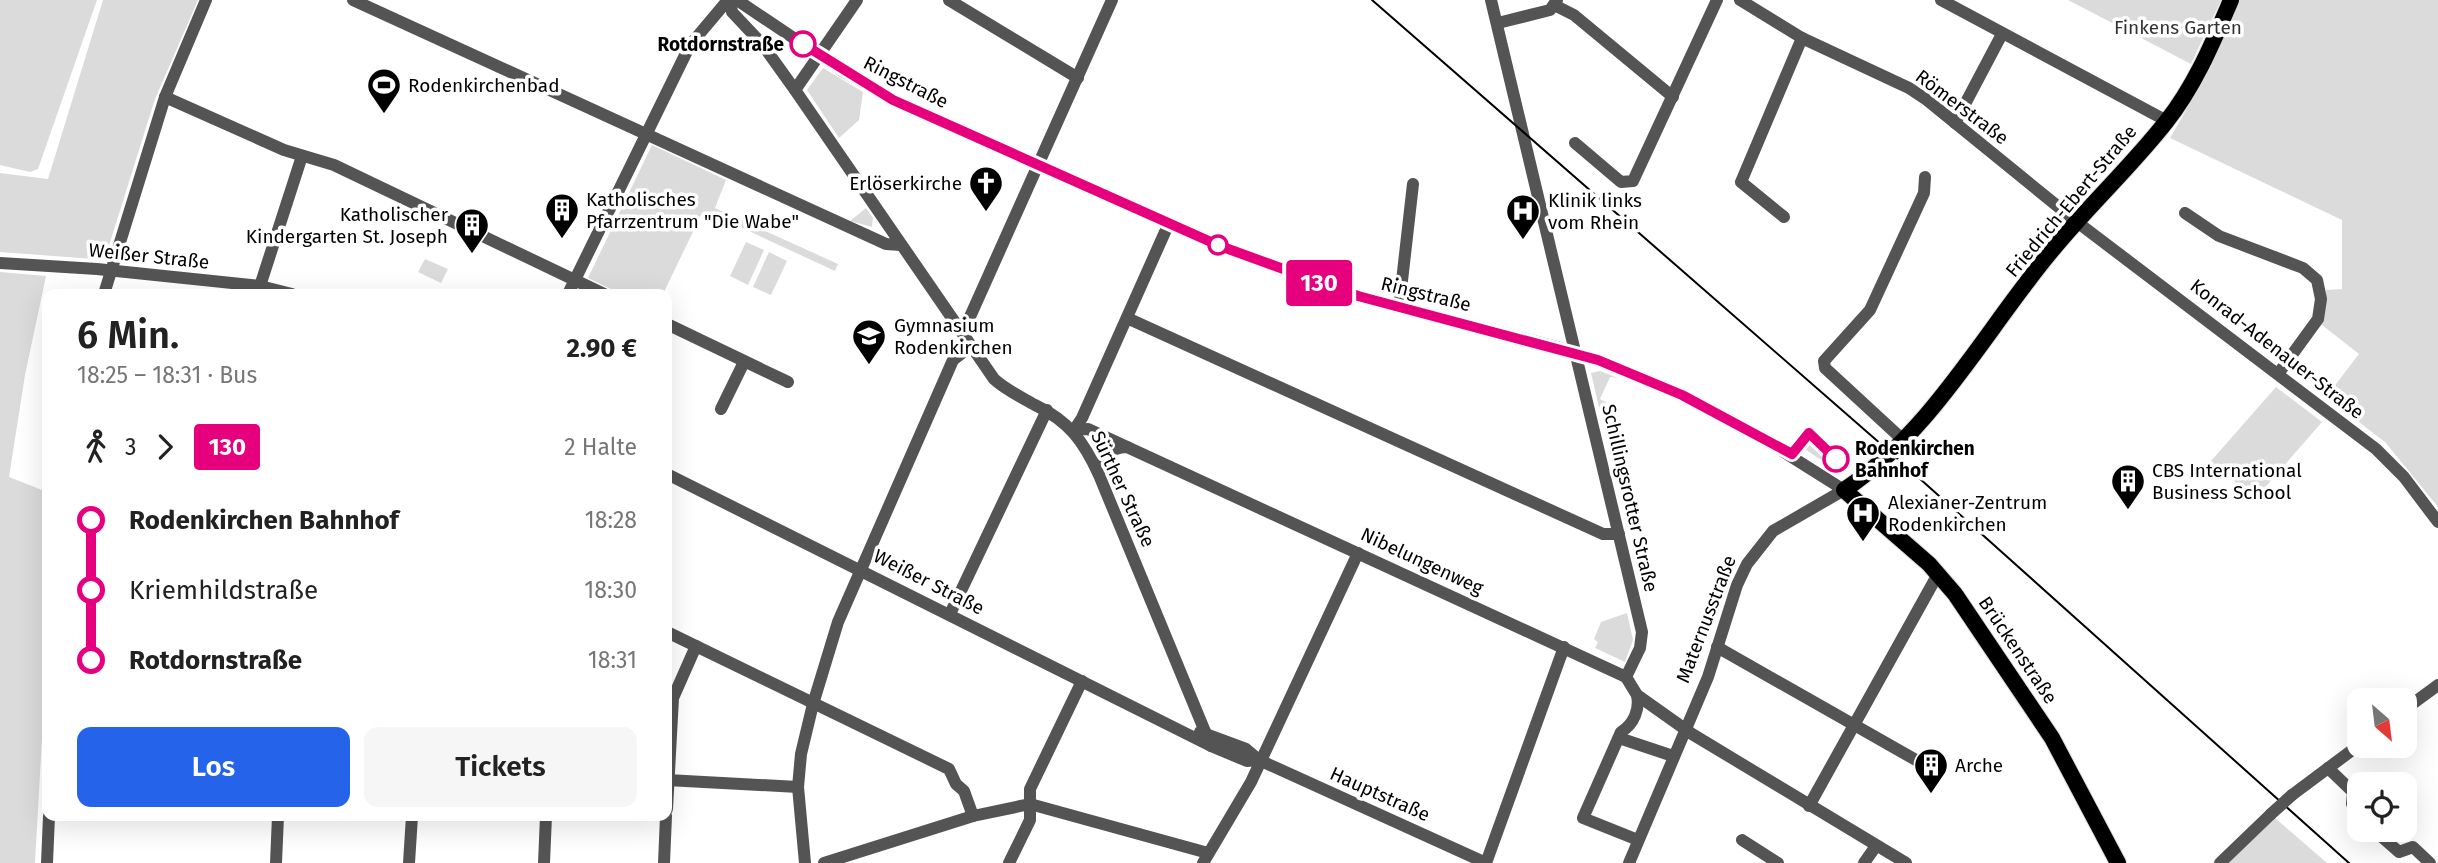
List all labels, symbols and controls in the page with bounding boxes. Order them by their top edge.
park label: Finkens Garten [2114,16,2242,39]
marker: Rotdornstraße [790,31,816,57]
place label: Rotdornstraße [658,33,784,56]
street label: Ringstraße [860,51,952,113]
street label: Römerstraße [1911,65,2013,149]
sports icon: Rodenkirchenbad [365,66,403,115]
place label: Rodenkirchenbad [408,74,560,97]
street label: Friedrich-Ebert-Straße [2001,120,2141,282]
church icon: Erlöserkirche [967,164,1005,213]
place label: Erlöserkirche [849,172,962,195]
place label: Katholisches Pfarrzentrum "Die Wabe" [586,188,799,233]
place label: Klinik links vom Rhein [1548,189,1642,234]
building icon: Katholisches Pfarrzentrum "Die Wabe" [543,191,581,240]
hospital icon: Klinik links vom Rhein [1504,192,1542,241]
place label: Katholischer Kindergarten St. Joseph [246,203,449,248]
building icon: Katholischer Kindergarten St. Joseph [453,206,491,255]
unlabelled marker [1208,235,1228,255]
street label: Weißer Straße [88,238,210,274]
line badge: 130 [1279,260,1359,306]
text: 130 [1300,269,1338,297]
street label: Ringstraße [1379,272,1473,316]
street label: Konrad-Adenauer-Straße [2186,274,2368,424]
text: 6 Min. [77,312,179,358]
place label: Gymnasium Rodenkirchen [894,314,1013,359]
school or university icon: Gymnasium Rodenkirchen [850,317,888,366]
text: 2.90 € [567,333,637,364]
text: 18:25 – 18:31 · Bus [77,361,257,389]
street label: Schillingsrotter Straße [1597,402,1663,594]
street label: Sürther Straße [1086,427,1160,551]
icon: walk [77,428,115,466]
icon: forward [146,428,184,466]
text: 3 [125,433,136,461]
text: 130 [208,433,246,461]
text: 2 Halte [564,433,637,461]
place label: Rodenkirchen Bahnhof [1855,437,1975,482]
marker: Rodenkirchen Bahnhof [1823,446,1849,472]
place label: CBS International Business School [2152,459,2302,504]
building icon: CBS International Business School [2109,462,2147,511]
place label: Alexianer-Zentrum Rodenkirchen [1888,491,2047,536]
hospital icon: Alexianer-Zentrum Rodenkirchen [1844,494,1882,543]
text: Rodenkirchen Bahnhof [129,505,399,536]
text: 18:28 [585,506,637,534]
street label: Nibelungenweg [1357,523,1487,600]
street label: Weißer Straße [870,544,988,620]
street label: Maternusstraße [1671,552,1741,686]
text: Kriemhildstraße [129,575,318,606]
text: 18:30 [584,576,637,604]
street label: Brückenstraße [1974,592,2062,708]
text: Rotdornstraße [129,645,302,676]
text: 18:31 [588,646,637,674]
north arrow [2347,688,2417,758]
map controls [2347,688,2417,842]
button: Los [77,727,350,807]
button: Tickets [364,727,637,807]
building icon: Arche [1912,746,1950,795]
place label: Arche [1955,754,2003,777]
street label: Hauptstraße [1327,762,1433,826]
button: locate [2347,772,2417,842]

